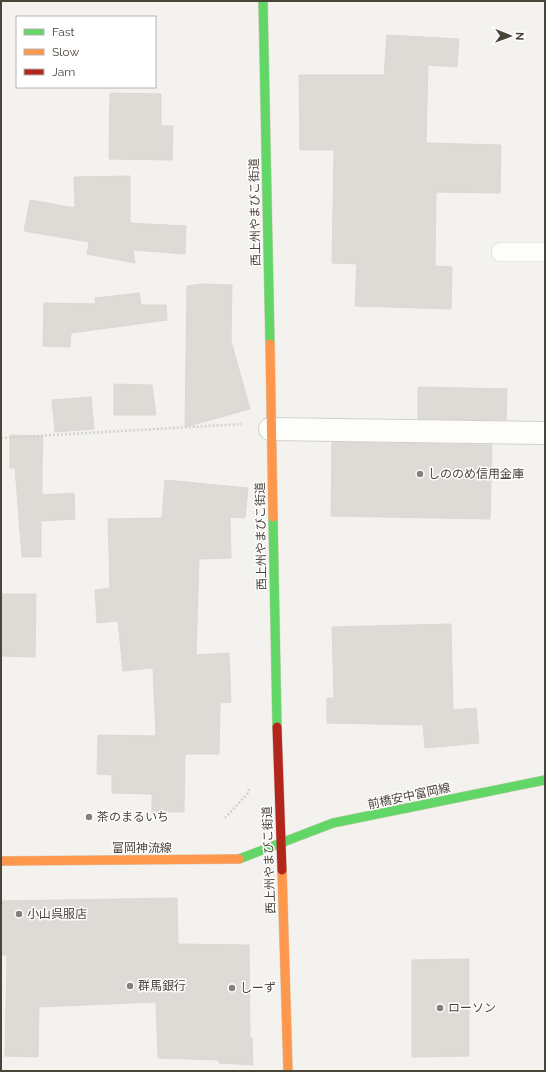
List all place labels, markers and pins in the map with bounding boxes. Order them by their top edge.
place label: しののめ信用金庫 [428,467,524,481]
marker: しののめ信用金庫 [415,469,425,479]
place label: 茶のまるいち [97,810,169,824]
marker: 茶のまるいち [84,812,94,822]
place label: 小山呉服店 [27,907,87,921]
marker: 小山呉服店 [14,909,24,919]
place label: 群馬銀行 [138,979,186,993]
marker: 群馬銀行 [125,981,135,991]
place label: しーず [240,981,276,995]
marker: しーず [227,983,237,993]
place label: ローソン [448,1001,496,1015]
marker: ローソン [435,1003,445,1013]

